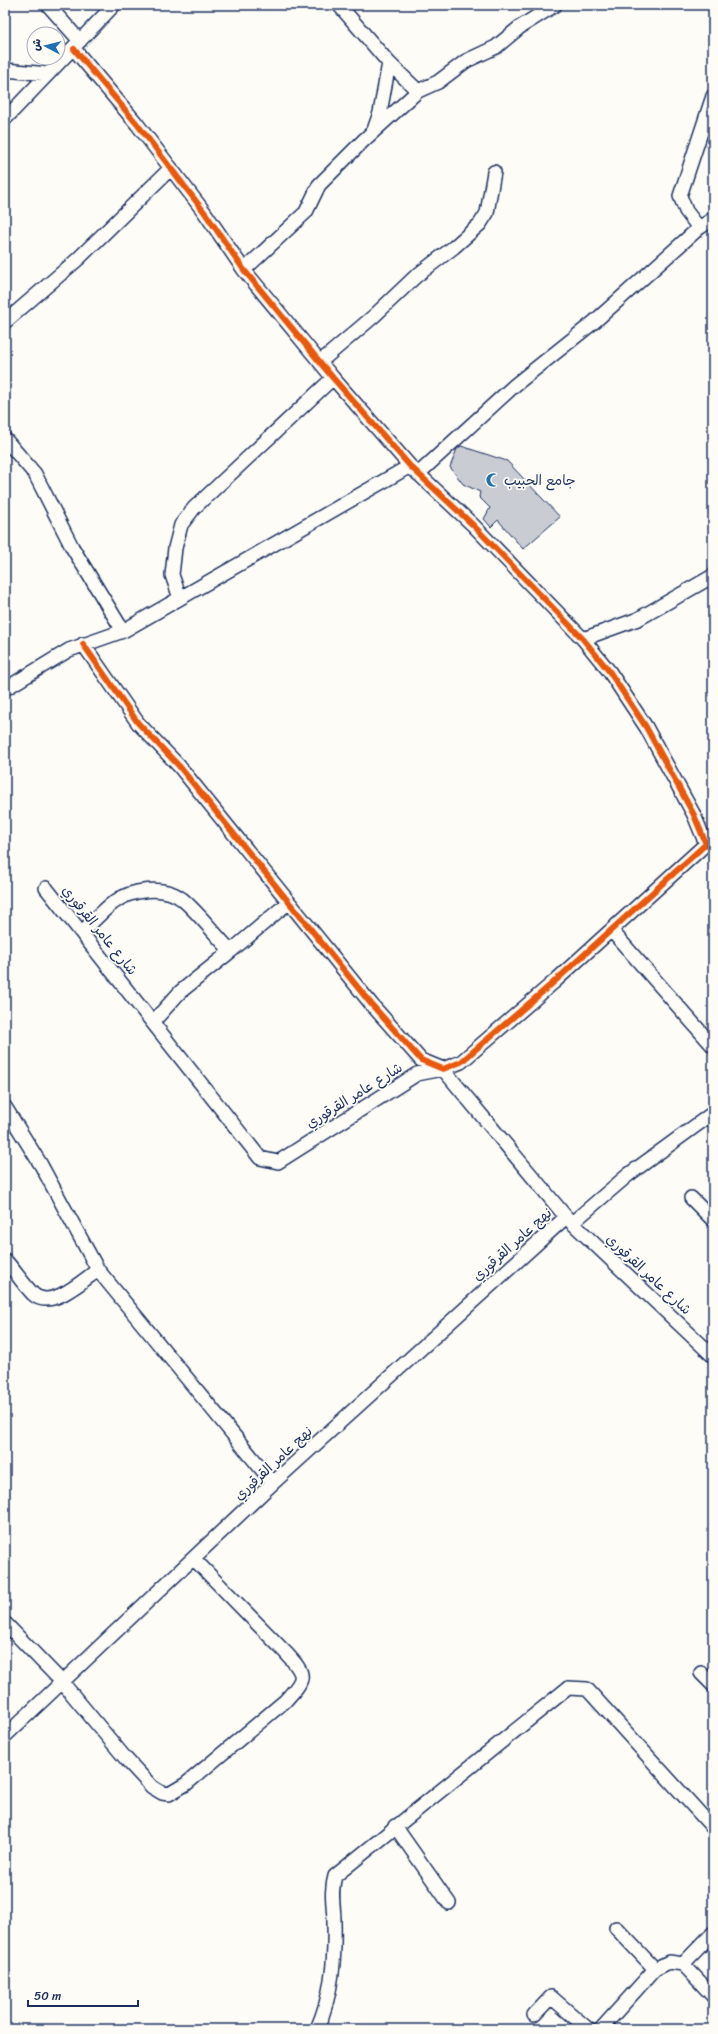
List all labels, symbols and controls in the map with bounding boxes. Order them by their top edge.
north arrow [26,26,66,66]
text: ش [26,38,47,52]
place label: جامع الحبيب [504,468,576,493]
mosque icon: جامع الحبيب [485,472,501,488]
street label: شارع عامر القرقوري [55,880,144,981]
street label: شارع عامر القرقوري [301,1056,408,1135]
street label: نهج عامر القرقوري [466,1201,558,1287]
street label: شارع عامر القرقوري [600,1228,698,1321]
street label: نهج عامر القرقوري [228,1420,319,1507]
scale bar [28,1982,138,2008]
text: 50 m [34,1985,61,2007]

